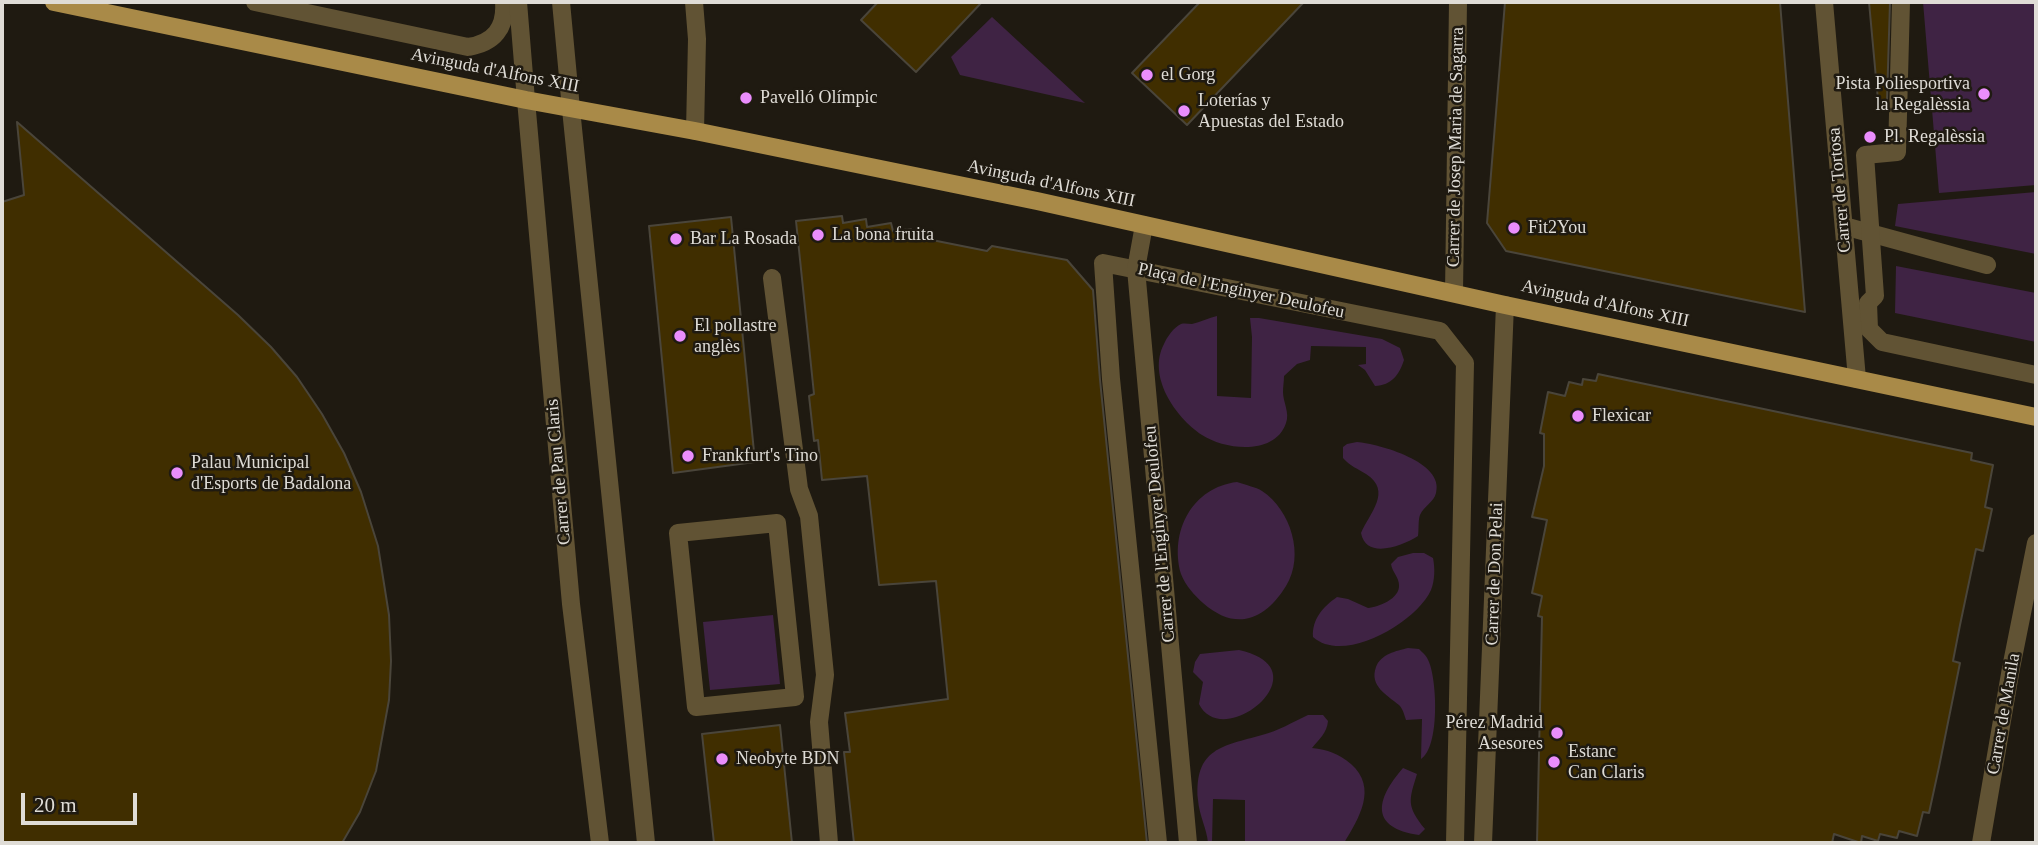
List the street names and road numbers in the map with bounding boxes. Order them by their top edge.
street label: Carrer de Josep Maria de Sagarra [1443,27,1469,267]
street label: Avinguda d'Alfons XIII [409,44,581,98]
street label: Carrer de Tortosa [1824,126,1856,254]
street label: Avinguda d'Alfons XIII [965,156,1137,212]
street label: Plaça de l'Enginyer Deulofeu [1136,259,1346,323]
street label: Avinguda d'Alfons XIII [1519,276,1691,332]
street label: Carrer de Pau Claris [542,398,576,546]
street label: Carrer de l'Enginyer Deulofeu [1140,425,1180,643]
street label: Carrer de Don Pelai [1482,502,1508,646]
street label: Carrer de Manila [1983,652,2025,776]

